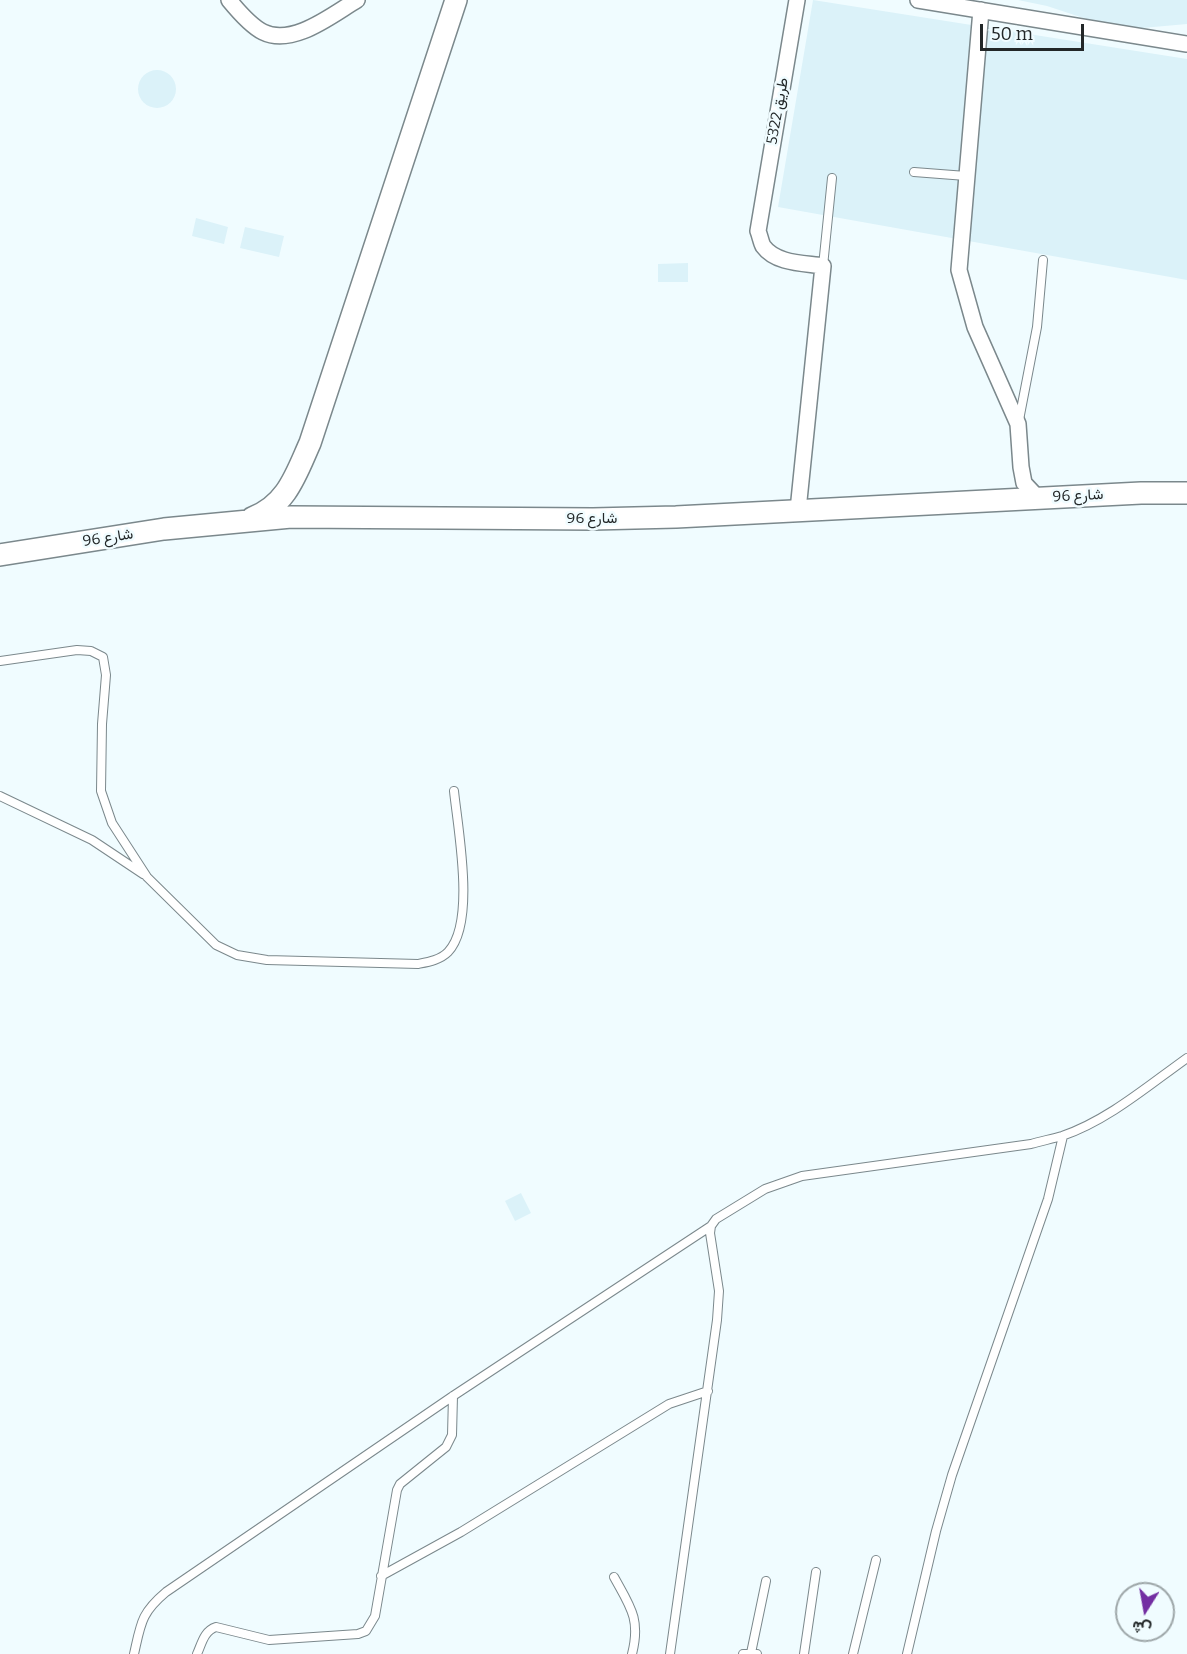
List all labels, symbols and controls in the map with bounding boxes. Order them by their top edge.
scale bar [983,12,1086,50]
text: 50 m [991,23,1033,45]
street label: طريق 5322 [763,76,793,146]
street label: شارع 96 [1052,486,1104,506]
street label: شارع 96 [567,510,617,528]
street label: شارع 96 [82,525,134,551]
north arrow [1115,1582,1175,1642]
text: ش [1131,1617,1153,1639]

